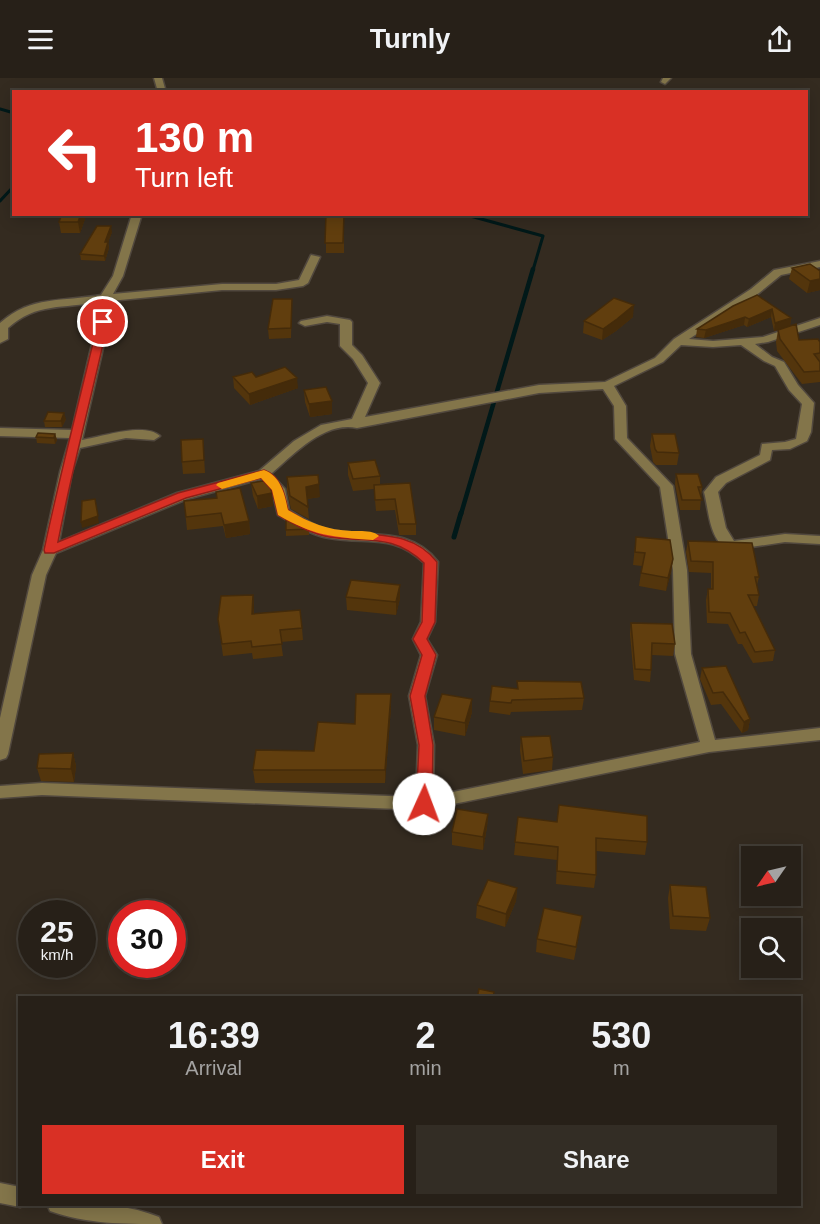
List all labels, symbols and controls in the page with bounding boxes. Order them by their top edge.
icon: menu [24,23,57,56]
icon: share [763,23,796,56]
text: Turnly [370,24,450,54]
icon: left [36,114,114,192]
text: 130 m [135,114,254,161]
text: Turn left [135,163,233,193]
pin [77,296,128,347]
icon: arrive [86,305,119,338]
position arrow [392,772,456,836]
north arrow [741,846,801,906]
map controls [741,846,801,978]
speed limit sign: 30 [108,900,186,978]
text: 25 [40,915,74,948]
button: search [741,918,801,978]
text: km/h [41,946,73,963]
text: 16:39 [168,1015,260,1056]
text: 2 [415,1015,435,1056]
text: 530 [591,1015,651,1056]
text: Arrival [185,1057,242,1079]
text: min [409,1057,442,1079]
text: m [613,1057,630,1079]
button: Exit [42,1125,404,1194]
button: Share [416,1125,777,1194]

